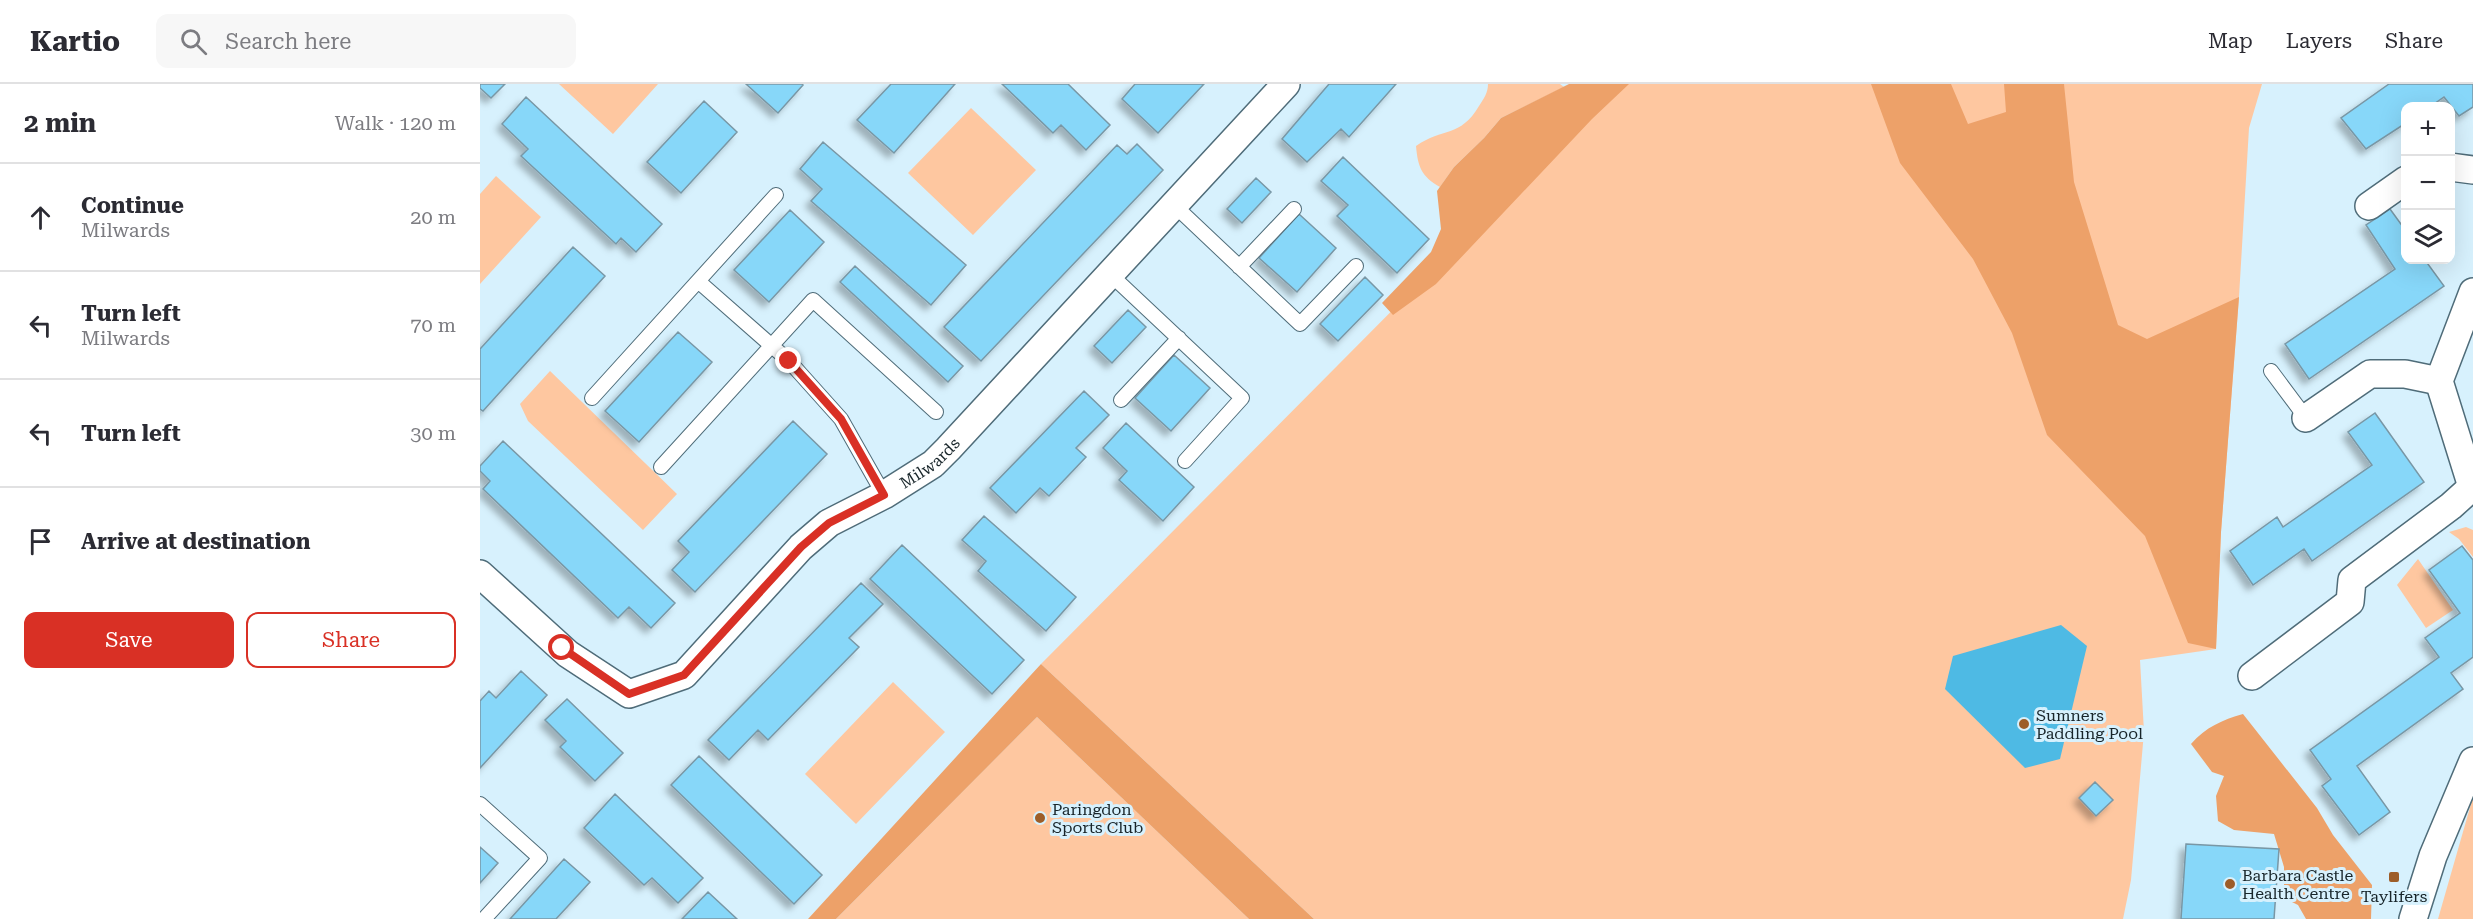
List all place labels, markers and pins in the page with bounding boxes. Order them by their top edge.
place label: Sumners Paddling Pool [2036,706,2143,743]
marker: Sumners Paddling Pool [2017,717,2031,731]
place label: Paringdon Sports Club [1052,800,1143,837]
marker: Paringdon Sports Club [1033,811,1047,825]
place label: Barbara Castle Health Centre [2242,866,2353,903]
marker: Taylifers [2387,870,2401,884]
marker: Barbara Castle Health Centre [2223,877,2237,891]
place label: Taylifers [2361,887,2428,906]

